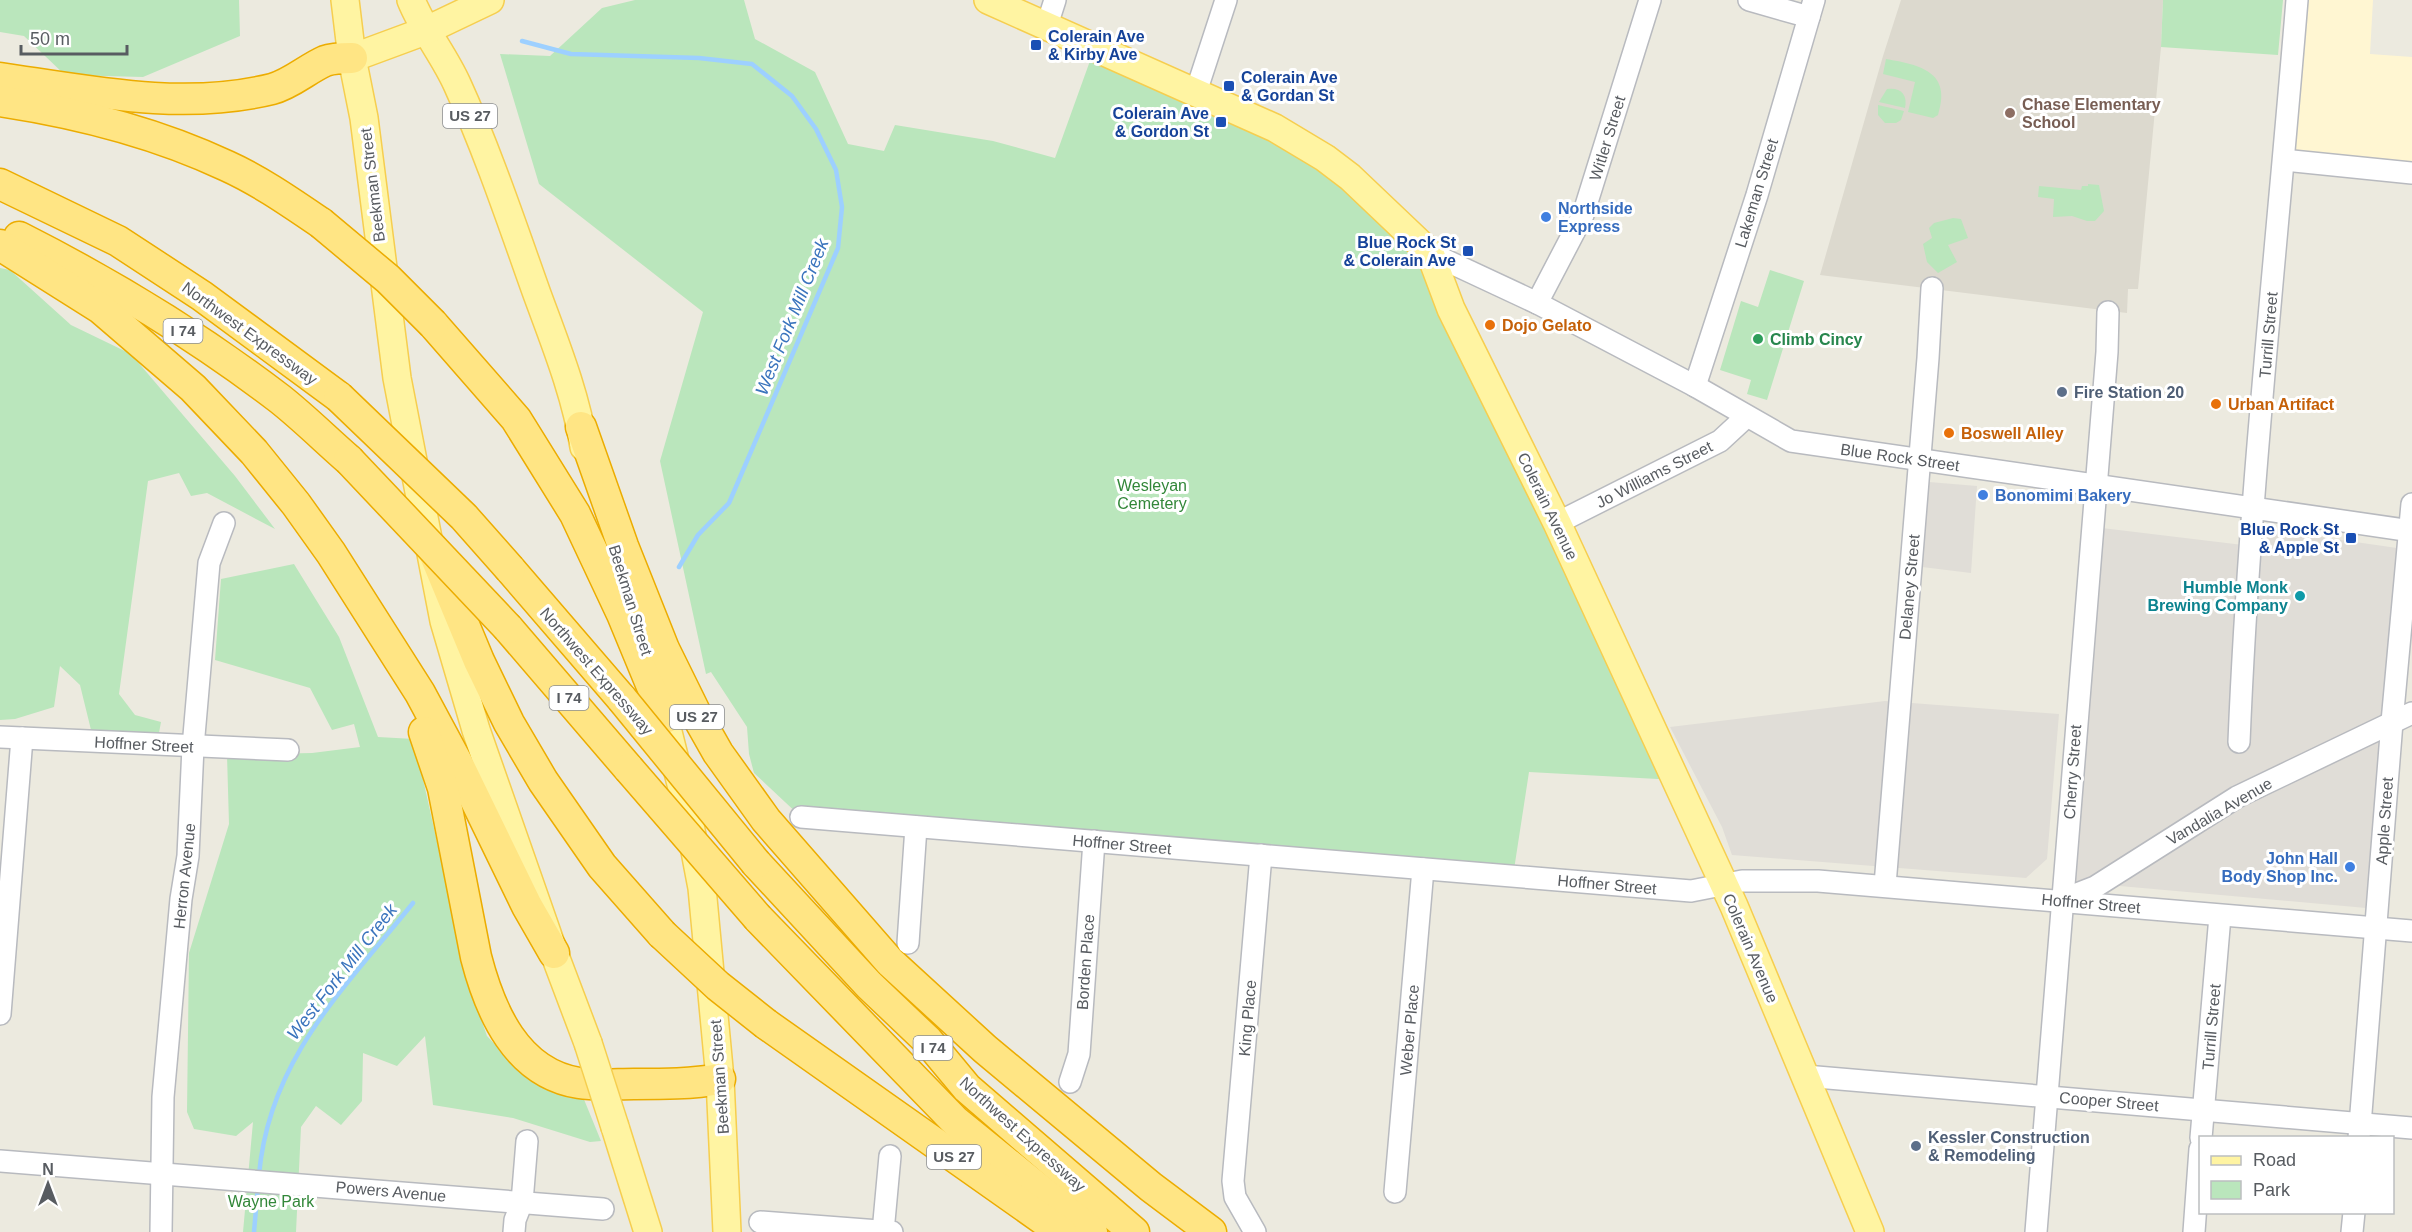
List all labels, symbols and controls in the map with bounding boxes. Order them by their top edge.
scale bar [21,18,128,56]
place label: Colerain Ave & Kirby Ave [1048,28,1145,63]
text: 50 m [30,29,70,49]
marker: Colerain Ave & Kirby Ave [1029,38,1043,52]
place label: Colerain Ave & Gordan St [1241,69,1338,104]
marker: Colerain Ave & Gordan St [1222,79,1236,93]
street label: Witler Street [1586,93,1629,183]
place label: Chase Elementary School [2022,96,2161,131]
road number: US 27 [443,104,497,128]
place label: Colerain Ave & Gordon St [1112,105,1210,140]
marker: Chase Elementary School [2003,106,2017,120]
marker: Colerain Ave & Gordon St [1214,115,1228,129]
street label: Beekman Street [357,126,388,243]
street label: Lakeman Street [1732,136,1781,250]
place label: Northside Express [1558,200,1633,235]
marker: Northside Express [1539,210,1553,224]
place label: Blue Rock St & Colerain Ave [1343,234,1457,269]
water label: West Fork Mill Creek [752,235,833,398]
marker: Blue Rock St & Colerain Ave [1461,244,1475,258]
street label: Northwest Expressway [179,279,321,388]
street label: Turrill Street [2256,291,2281,379]
place label: Dojo Gelato [1502,317,1592,334]
marker: Dojo Gelato [1483,318,1497,332]
road number: I 74 [164,319,202,343]
place label: Climb Cincy [1770,331,1863,348]
marker: Climb Cincy [1751,332,1765,346]
place label: Fire Station 20 [2074,384,2184,401]
marker: Fire Station 20 [2055,385,2069,399]
place label: Urban Artifact [2228,396,2335,413]
marker: Urban Artifact [2209,397,2223,411]
place label: Boswell Alley [1961,425,2064,442]
marker: Boswell Alley [1942,426,1956,440]
street label: Jo Williams Street [1593,438,1716,511]
street label: Blue Rock Street [1839,441,1961,474]
street label: Colerain Avenue [1514,450,1581,563]
park label: Wesleyan Cemetery [1117,477,1187,512]
place label: Bonomimi Bakery [1995,487,2131,504]
marker: Bonomimi Bakery [1976,488,1990,502]
place label: Blue Rock St & Apple St [2240,521,2340,556]
marker: Blue Rock St & Apple St [2344,531,2358,545]
street label: Delaney Street [1896,533,1923,641]
street label: Beekman Street [606,543,656,658]
place label: Humble Monk Brewing Company [2148,579,2288,614]
marker: Humble Monk Brewing Company [2293,589,2307,603]
street label: Northwest Expressway [537,604,656,738]
road number: I 74 [550,686,588,710]
road number: US 27 [670,705,724,729]
street label: Cherry Street [2061,723,2084,820]
street label: Hoffner Street [94,733,195,756]
street label: Vandalia Avenue [2164,774,2275,848]
street label: Apple Street [2373,776,2396,866]
street label: Herron Avenue [170,822,199,930]
street label: Hoffner Street [1072,832,1173,857]
place label: John Hall Body Shop Inc. [2222,850,2338,885]
marker: John Hall Body Shop Inc. [2343,860,2357,874]
street label: Hoffner Street [1557,872,1658,897]
street label: Colerain Avenue [1720,891,1781,1006]
street label: Hoffner Street [2041,891,2142,916]
water label: West Fork Mill Creek [283,899,402,1044]
street label: Borden Place [1074,913,1097,1011]
street label: King Place [1236,979,1259,1057]
street label: Turrill Street [2199,983,2224,1071]
street label: Weber Place [1397,984,1422,1076]
street label: Beekman Street [707,1019,732,1135]
road number: I 74 [914,1036,952,1060]
street label: Northwest Expressway [957,1074,1089,1195]
street label: Cooper Street [2059,1089,2160,1114]
place label: Kessler Construction & Remodeling [1928,1129,2090,1164]
legend [2199,1136,2394,1214]
marker: Kessler Construction & Remodeling [1909,1139,1923,1153]
road number: US 27 [927,1145,981,1169]
text: Road [2253,1150,2296,1170]
north arrow [18,1154,78,1214]
text: N [42,1161,54,1178]
street label: Powers Avenue [335,1178,447,1205]
text: Park [2253,1180,2291,1200]
park label: Wayne Park [228,1193,315,1210]

